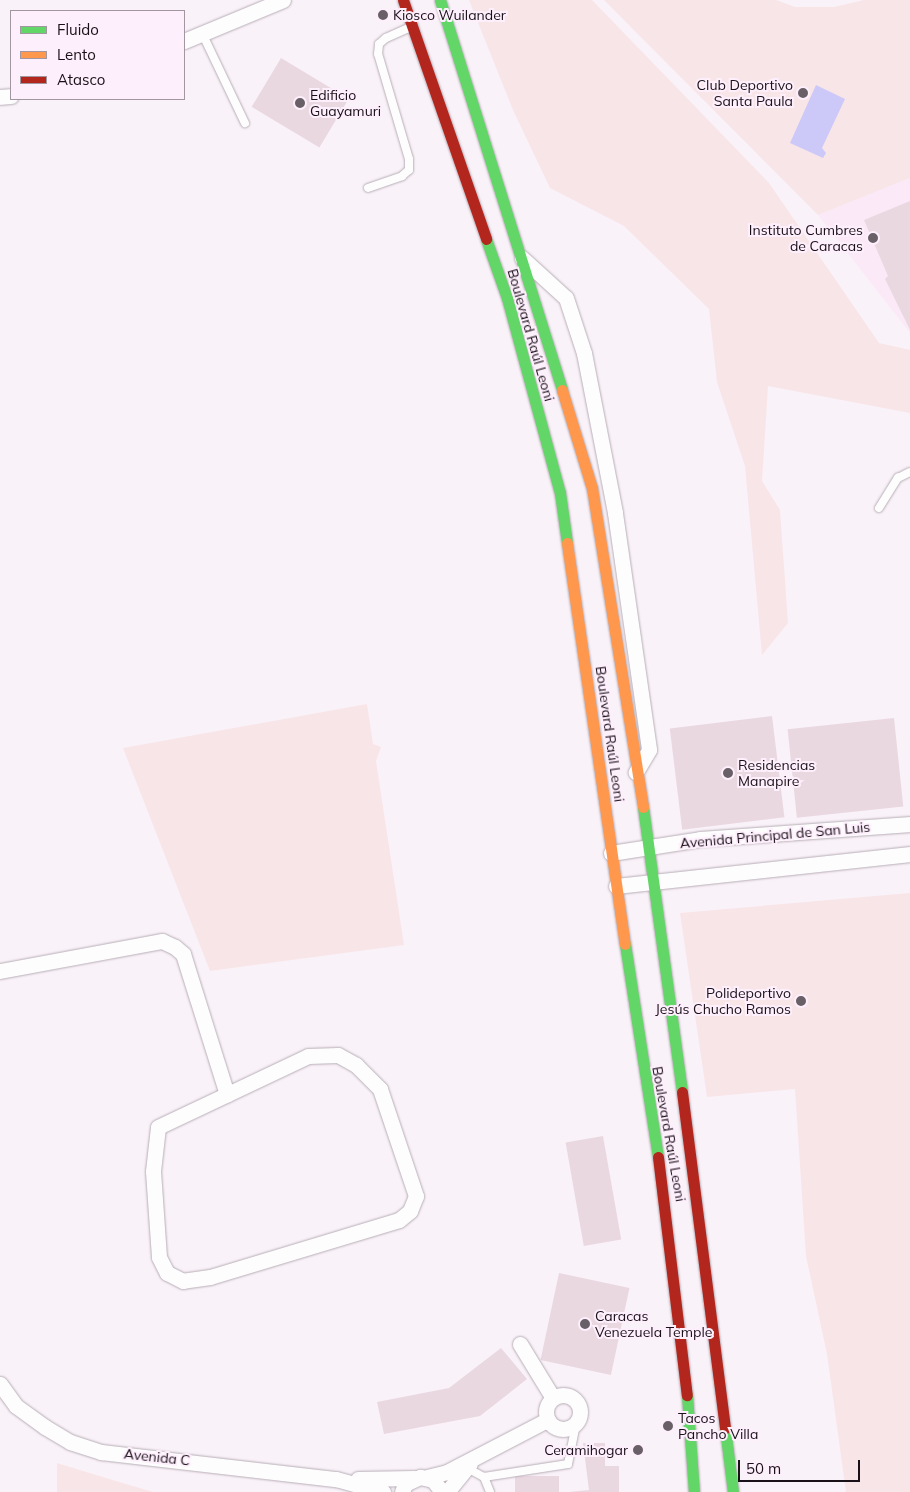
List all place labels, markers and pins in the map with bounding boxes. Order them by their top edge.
place label: Kiosco Wuilander [393,7,506,23]
marker: Kiosco Wuilander [377,9,389,21]
place label: Club Deportivo Santa Paula [696,77,793,110]
place label: Edificio Guayamuri [310,87,381,120]
marker: Club Deportivo Santa Paula [797,87,809,99]
marker: Edificio Guayamuri [294,97,306,109]
place label: Instituto Cumbres de Caracas [749,222,863,254]
marker: Instituto Cumbres de Caracas [867,232,879,244]
place label: Residencias Manapire [738,757,815,790]
marker: Residencias Manapire [722,767,734,779]
place label: Polideportivo Jesús Chucho Ramos [655,985,791,1018]
marker: Polideportivo Jesús Chucho Ramos [795,995,807,1007]
place label: Caracas Venezuela Temple [595,1308,712,1340]
marker: Caracas Venezuela Temple [579,1318,591,1330]
place label: Tacos Pancho Villa [678,1410,758,1442]
marker: Tacos Pancho Villa [662,1420,674,1432]
place label: Ceramihogar [544,1442,628,1458]
marker: Ceramihogar [632,1444,644,1456]

